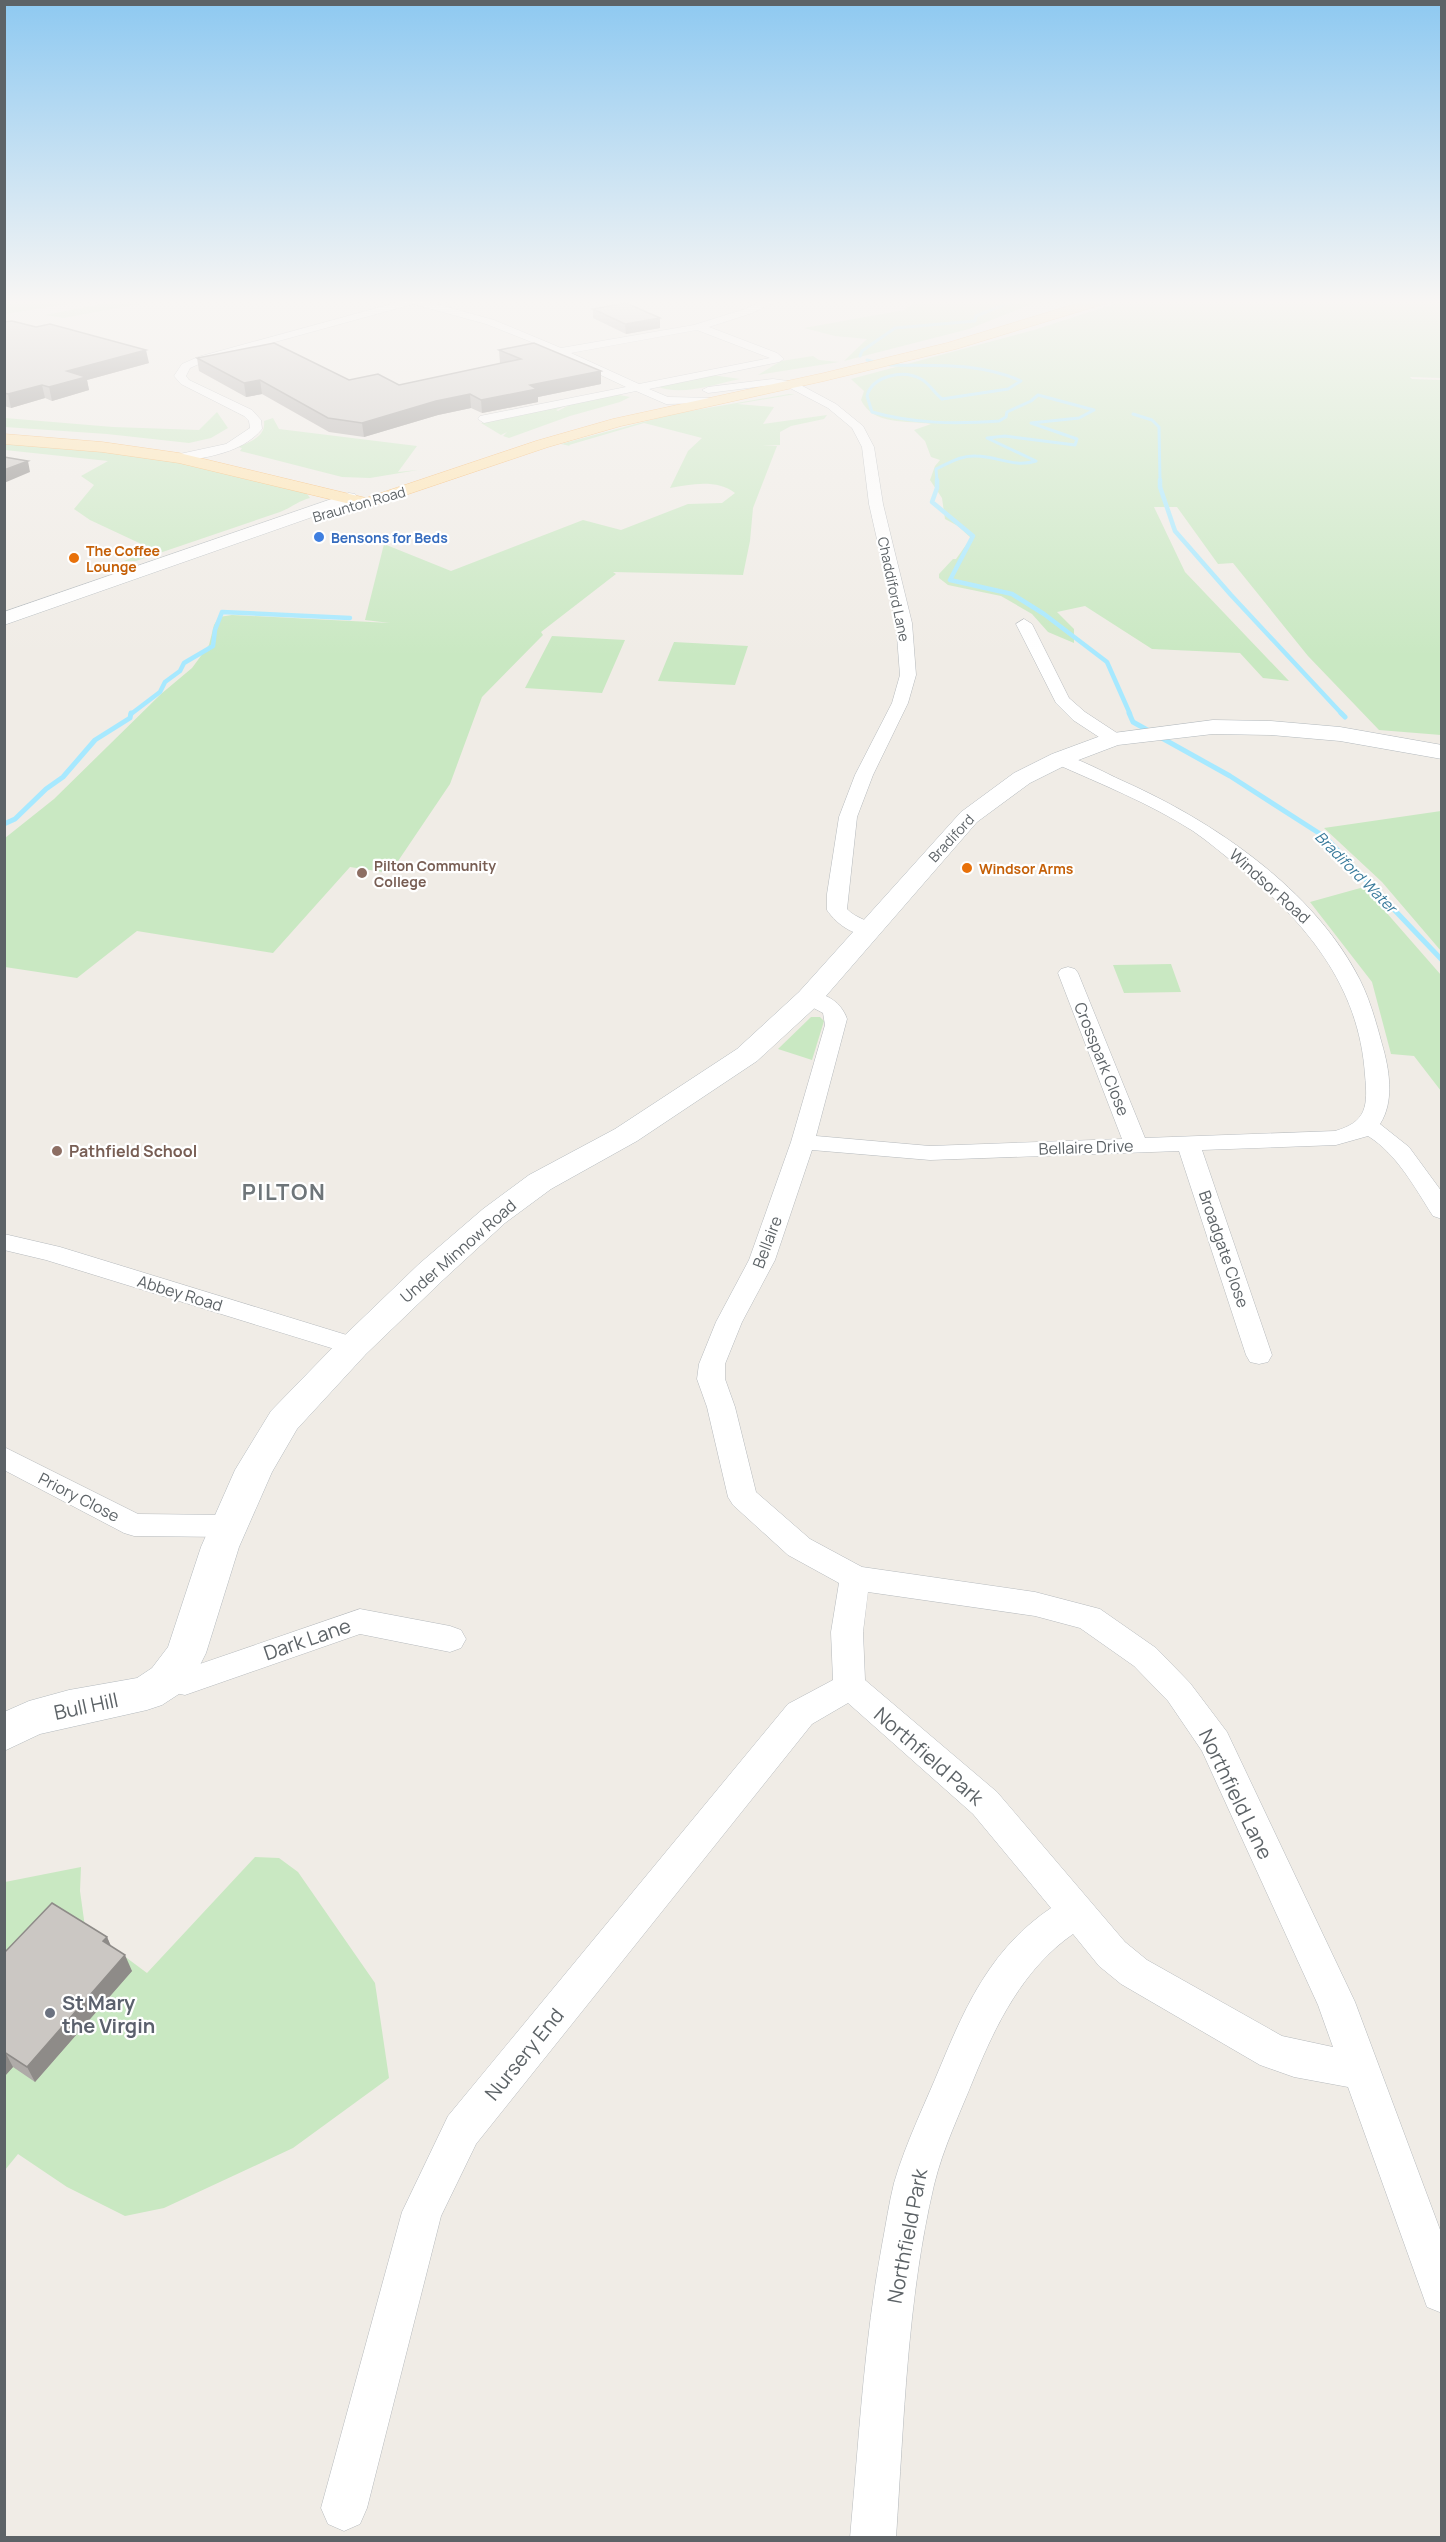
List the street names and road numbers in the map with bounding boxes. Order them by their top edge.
street label: Braunton Road [310,482,408,526]
street label: Chaddiford Lane [874,535,914,643]
street label: Bradiford [924,810,978,866]
street label: Windsor Road [1225,844,1315,928]
street label: Crosspark Close [1069,999,1135,1119]
street label: Bellaire Drive [1038,1134,1134,1160]
street label: Broadgate Close [1194,1187,1254,1311]
street label: Under Minnow Road [395,1194,521,1308]
street label: Bellaire [747,1213,787,1271]
street label: Abbey Road [135,1270,225,1316]
street label: Priory Close [35,1467,123,1527]
street label: Dark Lane [260,1612,354,1666]
street label: Bull Hill [51,1686,121,1726]
street label: Northfield Park [869,1701,990,1812]
street label: Northfield Lane [1193,1724,1279,1864]
street label: Nursery End [478,2002,570,2106]
street label: Northfield Park [881,2165,934,2306]

